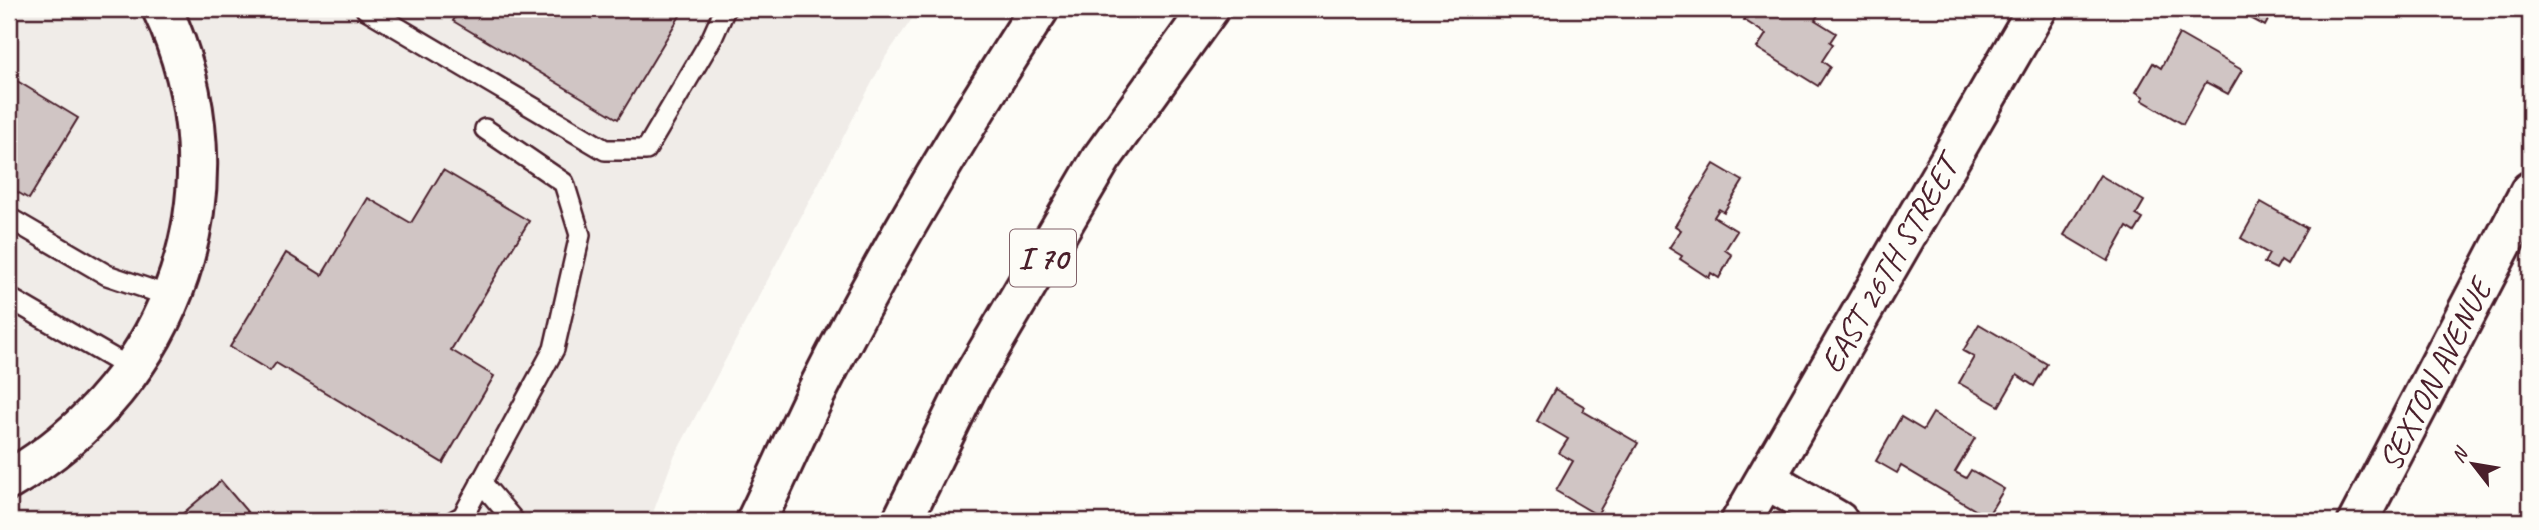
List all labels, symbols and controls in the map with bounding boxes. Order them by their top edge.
street label: EAST 26TH STREET [1810,143,1972,380]
road number: I 70 [1010,230,1076,286]
street label: SEXTON AVENUE [2370,273,2500,477]
north arrow [2438,428,2508,498]

